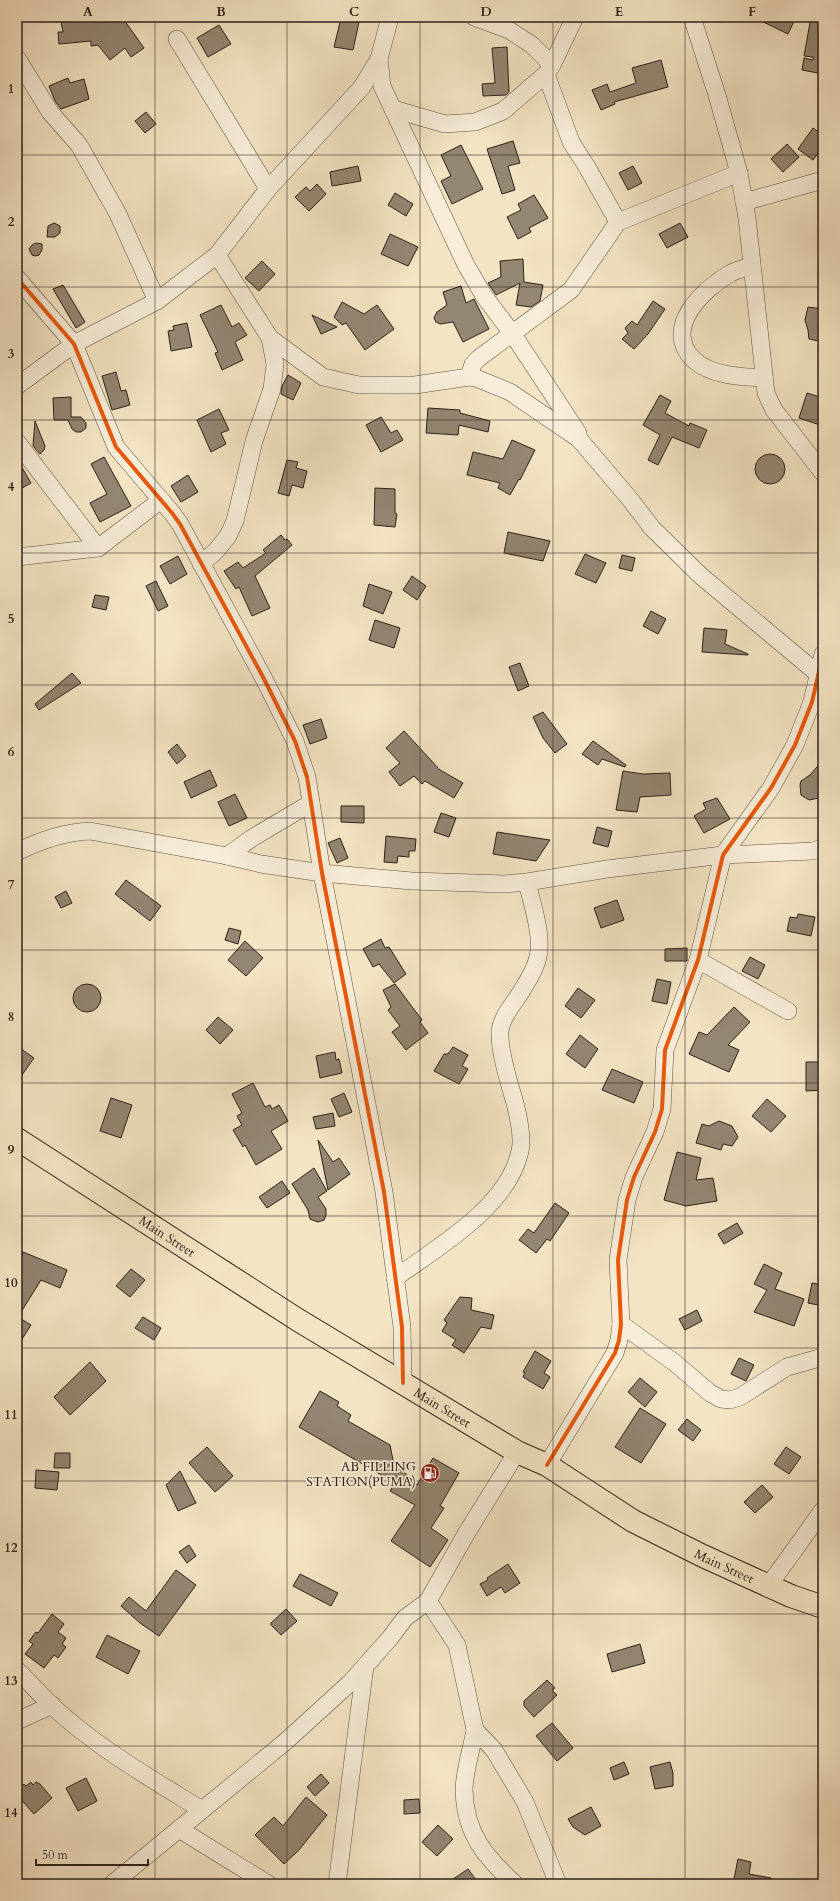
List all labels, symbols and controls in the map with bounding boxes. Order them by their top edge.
text: A [83,3,93,21]
text: B [216,3,226,21]
text: C [349,3,359,21]
text: D [480,3,492,21]
text: E [615,3,623,21]
text: F [748,3,756,21]
text: 1 [8,80,14,98]
text: 2 [8,213,15,231]
text: 3 [8,345,15,363]
text: 4 [8,478,15,496]
text: 5 [8,610,14,628]
text: 6 [8,743,15,761]
text: 7 [8,876,15,894]
text: 8 [8,1008,14,1026]
text: 9 [8,1141,15,1159]
street label: Main Street [135,1212,199,1262]
text: 10 [4,1274,18,1292]
street label: Main Street [410,1384,474,1432]
text: 11 [4,1406,18,1424]
place label: AB FILLING STATION(PUMA) [306,1458,416,1491]
fuel station icon: AB FILLING STATION(PUMA) [419,1462,441,1484]
text: 12 [4,1539,18,1557]
street label: Main Street [691,1545,757,1588]
text: 13 [4,1672,18,1690]
text: 14 [4,1804,18,1822]
scale bar [36,1841,148,1867]
text: 50 m [42,1847,69,1863]

